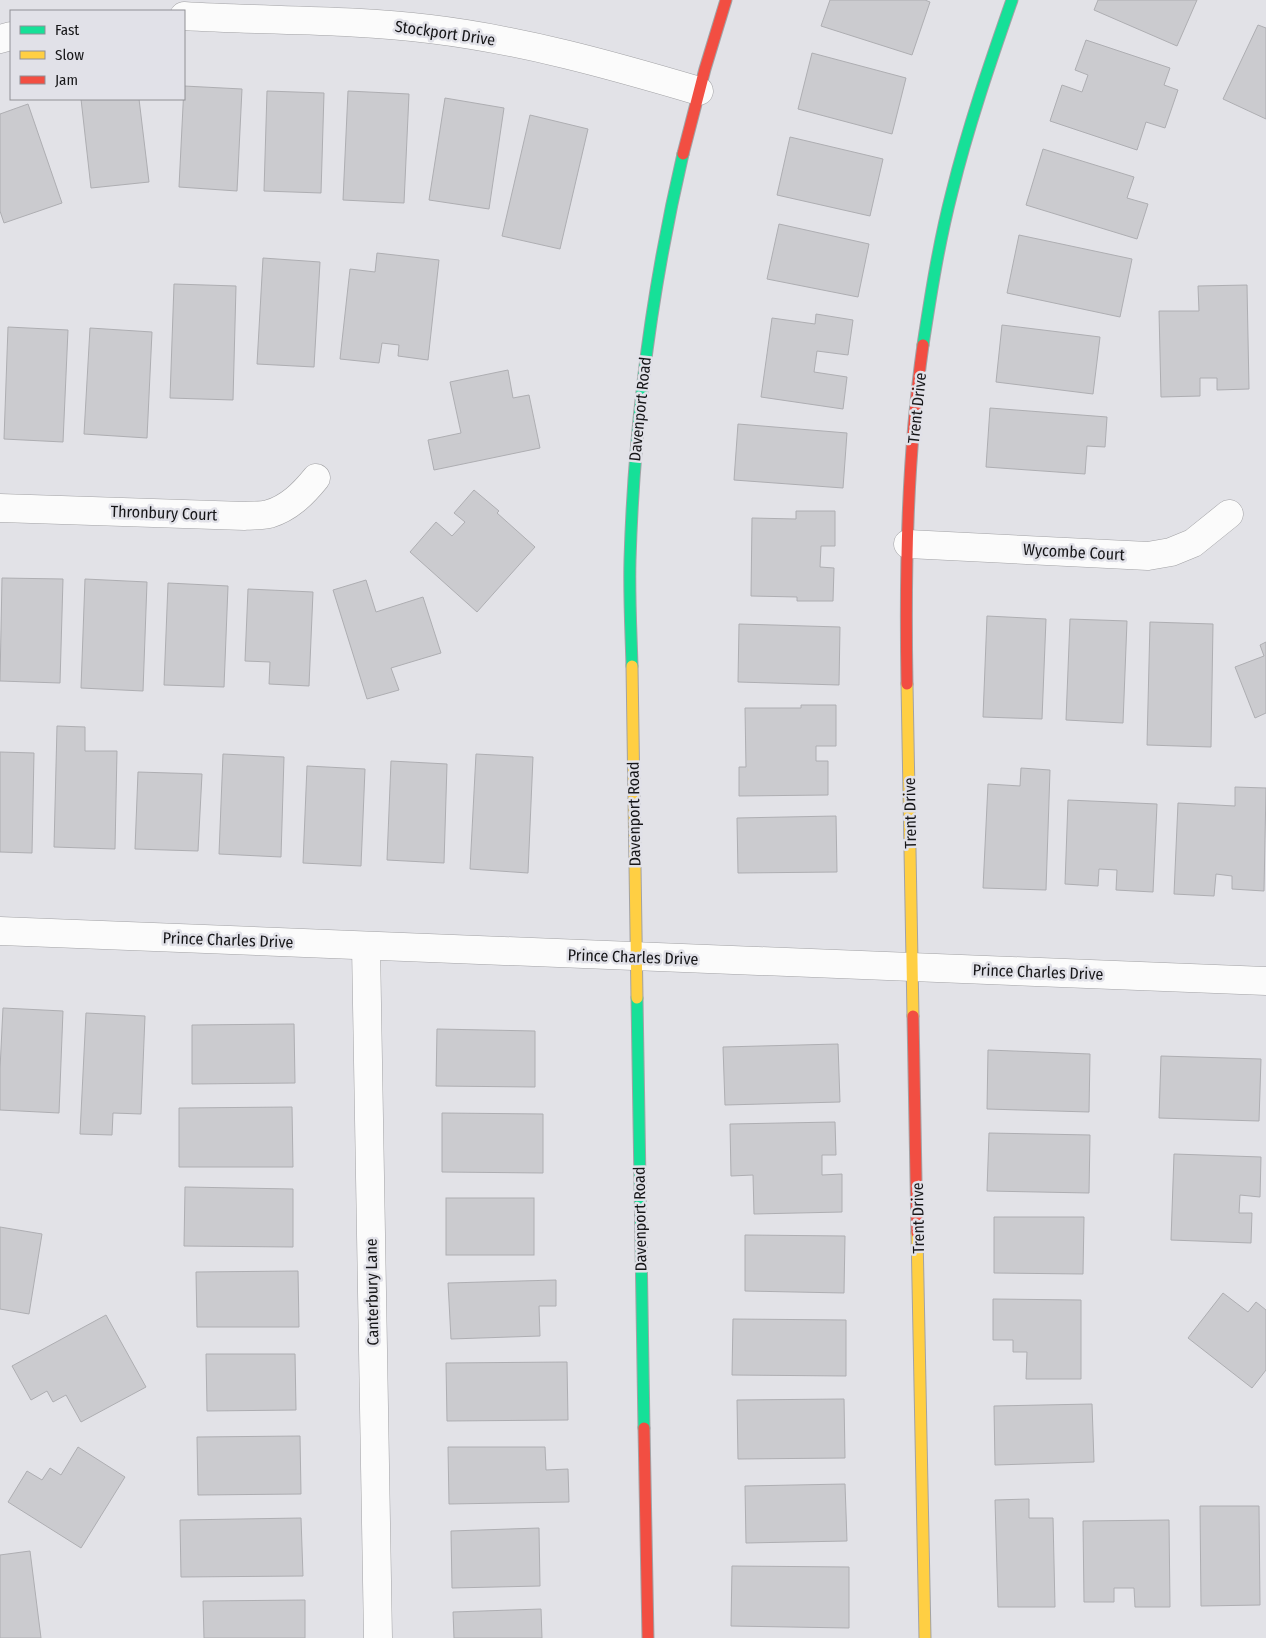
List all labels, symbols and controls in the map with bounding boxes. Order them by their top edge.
legend [10,10,185,100]
street label: Stockport Drive [394,17,496,49]
text: Fast [55,21,79,39]
text: Slow [55,46,84,64]
text: Jam [55,71,78,89]
street label: Davenport Road [625,356,655,462]
street label: Trent Drive [904,371,930,444]
street label: Thronbury Court [110,502,218,524]
street label: Wycombe Court [1023,540,1126,564]
street label: Davenport Road [624,761,644,867]
street label: Trent Drive [900,777,920,849]
street label: Prince Charles Drive [162,928,294,952]
street label: Prince Charles Drive [567,945,699,969]
street label: Prince Charles Drive [972,960,1104,984]
street label: Davenport Road [630,1166,650,1272]
street label: Trent Drive [908,1182,928,1254]
street label: Canterbury Lane [362,1238,382,1346]

